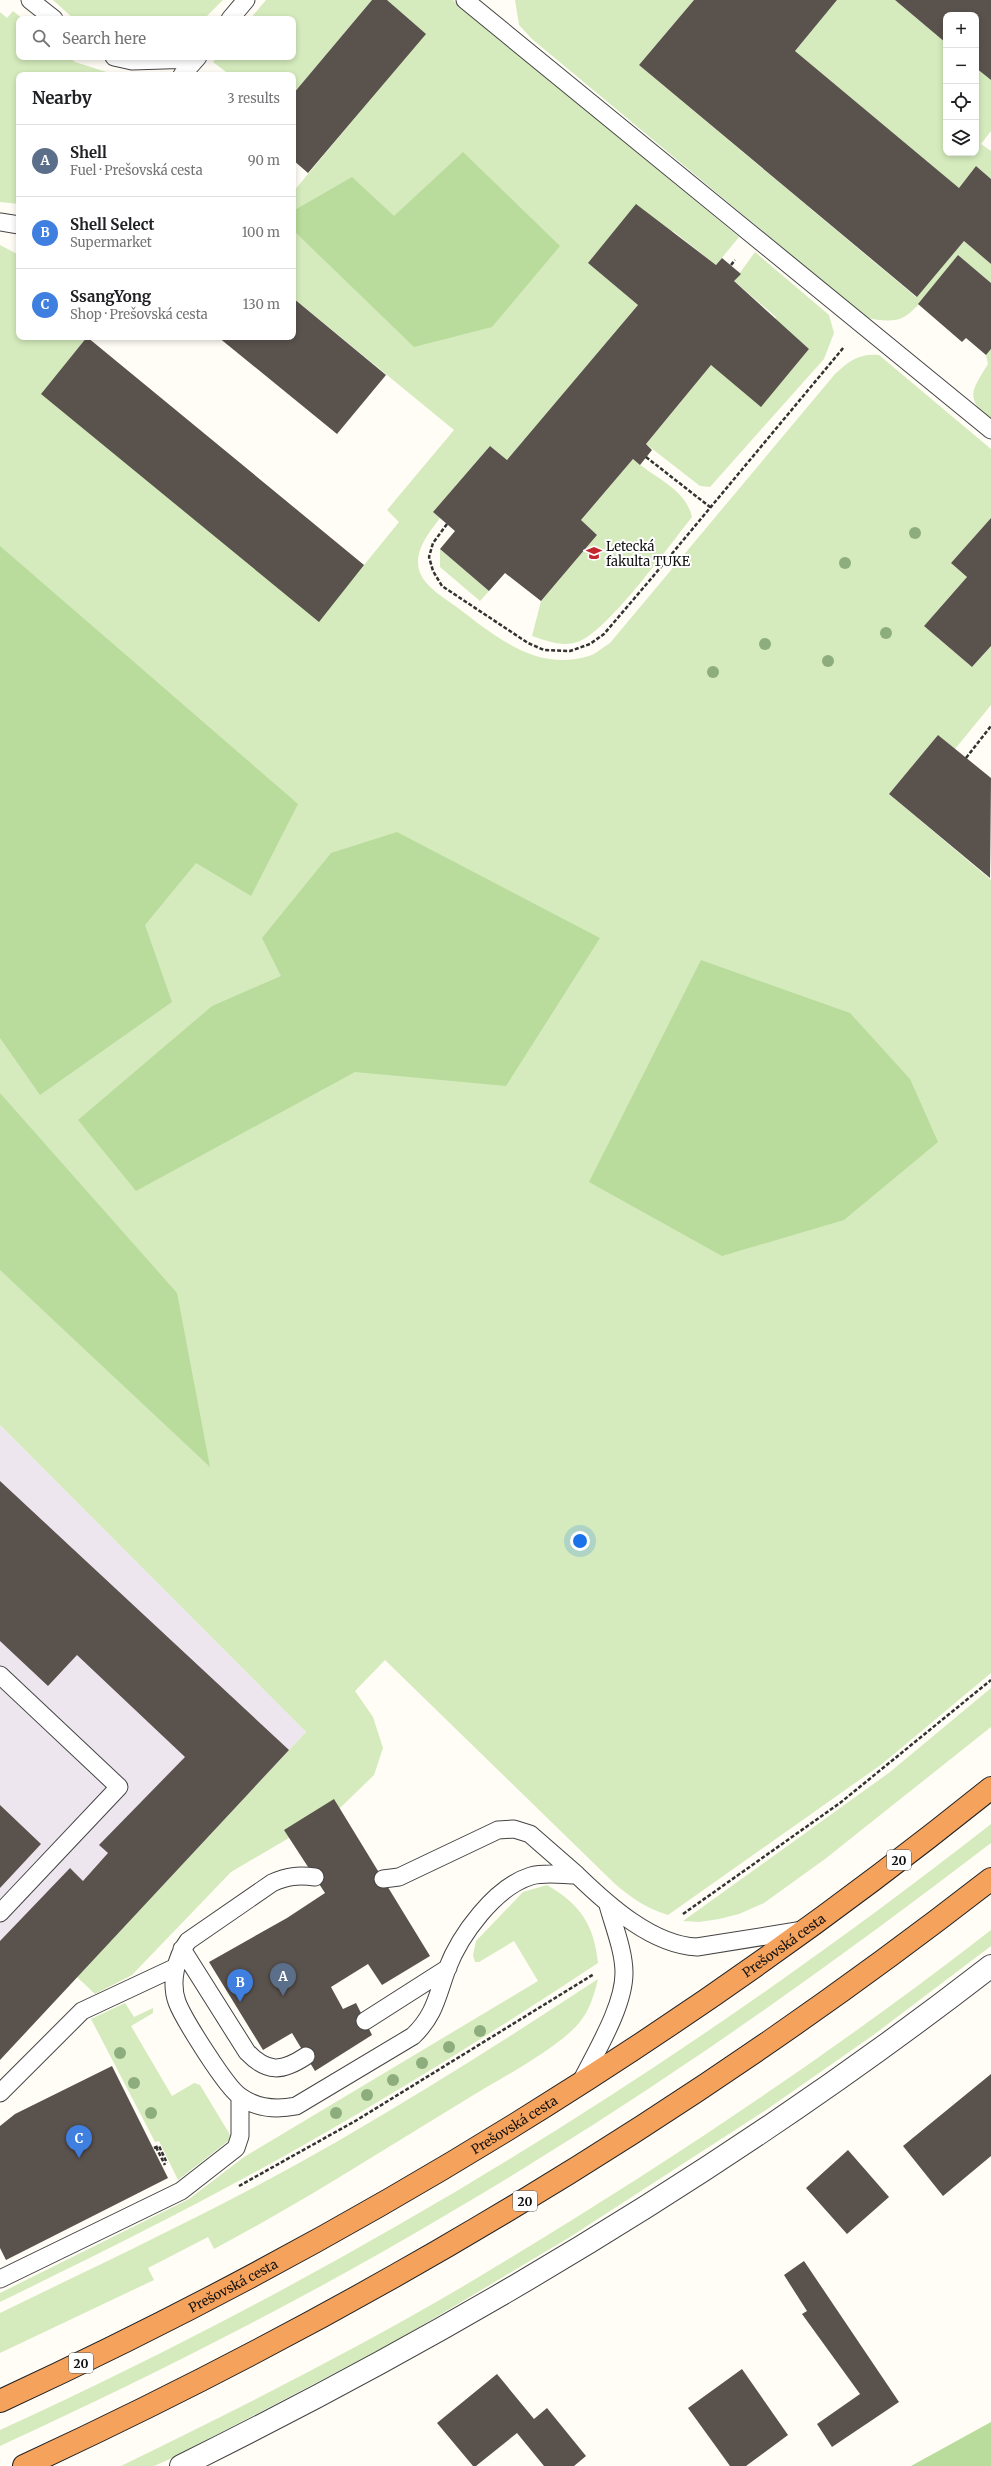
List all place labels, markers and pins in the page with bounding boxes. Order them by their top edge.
place label: Letecká fakulta TUKE [606,538,691,570]
school or university icon: Letecká fakulta TUKE [585,544,603,562]
pin: A [270,1963,296,1996]
pin: B [227,1969,253,2002]
pin: C [66,2125,92,2158]

